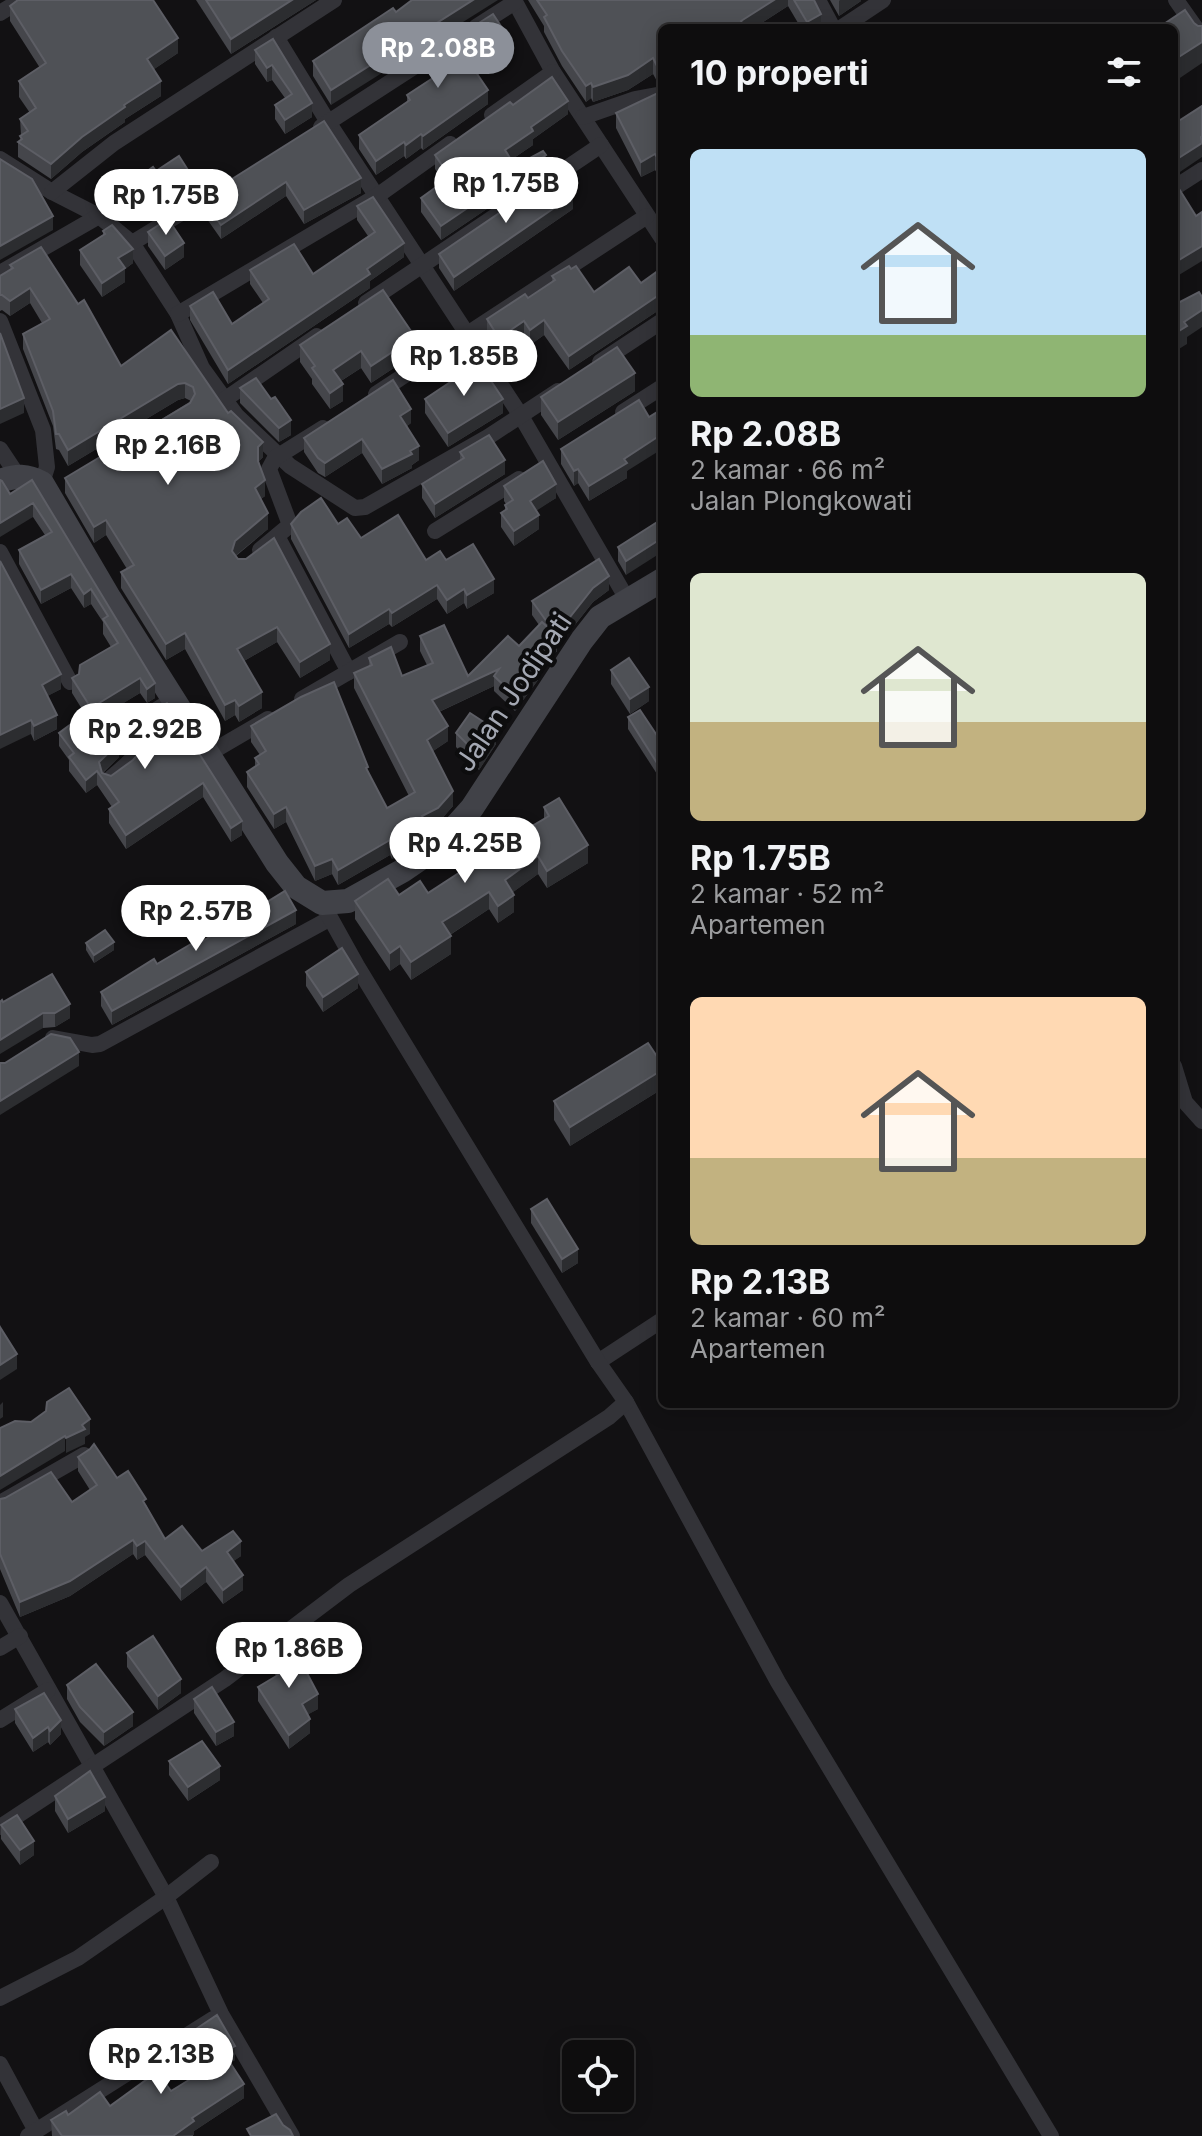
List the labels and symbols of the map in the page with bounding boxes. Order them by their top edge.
pin: Rp 2.08B [355,22,521,90]
pin: Rp 1.75B [423,157,589,225]
pin: Rp 1.75B [83,169,249,237]
pin: Rp 1.85B [381,330,547,398]
pin: Rp 2.16B [85,419,251,487]
street label: Jalan Jodipati [447,606,579,778]
pin: Rp 2.92B [62,703,228,771]
pin: Rp 4.25B [382,817,548,885]
pin: Rp 2.57B [113,885,279,953]
pin: Rp 1.86B [206,1622,372,1690]
pin: Rp 2.13B [78,2028,244,2096]

